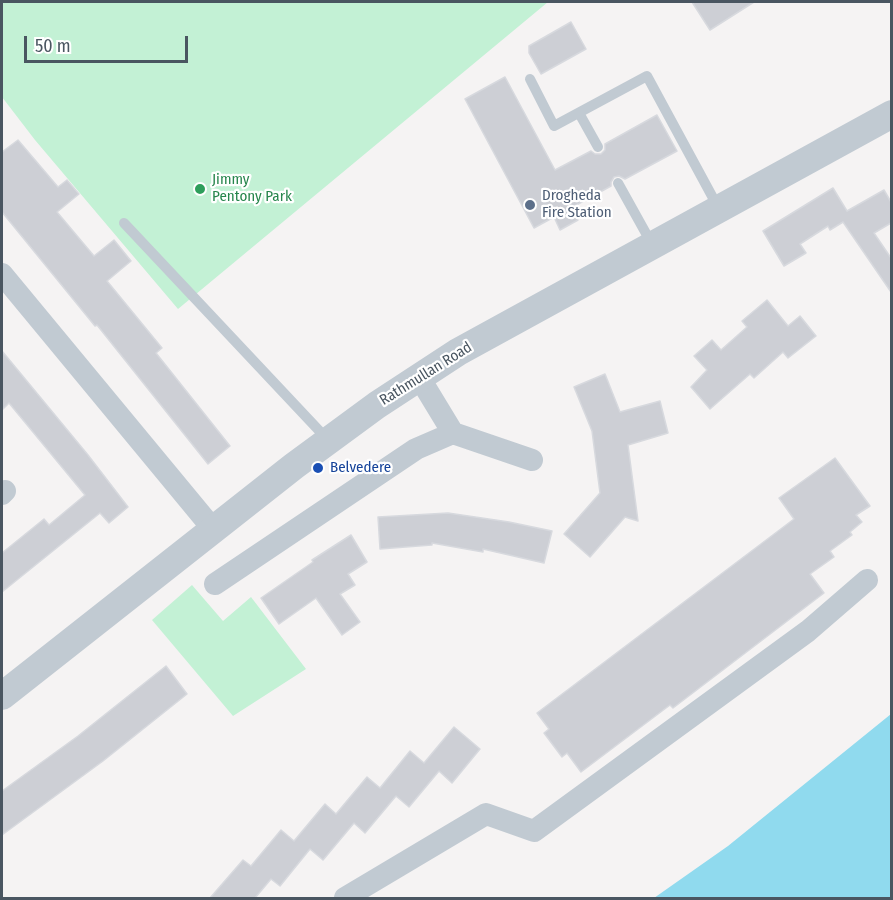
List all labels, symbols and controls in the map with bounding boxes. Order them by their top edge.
scale bar [27,24,190,62]
text: 50 m [35,35,71,57]
place label: Jimmy Pentony Park [212,171,292,206]
marker: Jimmy Pentony Park [193,182,207,196]
place label: Drogheda Fire Station [542,187,612,222]
marker: Drogheda Fire Station [523,198,537,212]
street label: Rathmullan Road [377,338,475,410]
place label: Belvedere [330,459,391,477]
marker: Belvedere [311,461,325,475]

